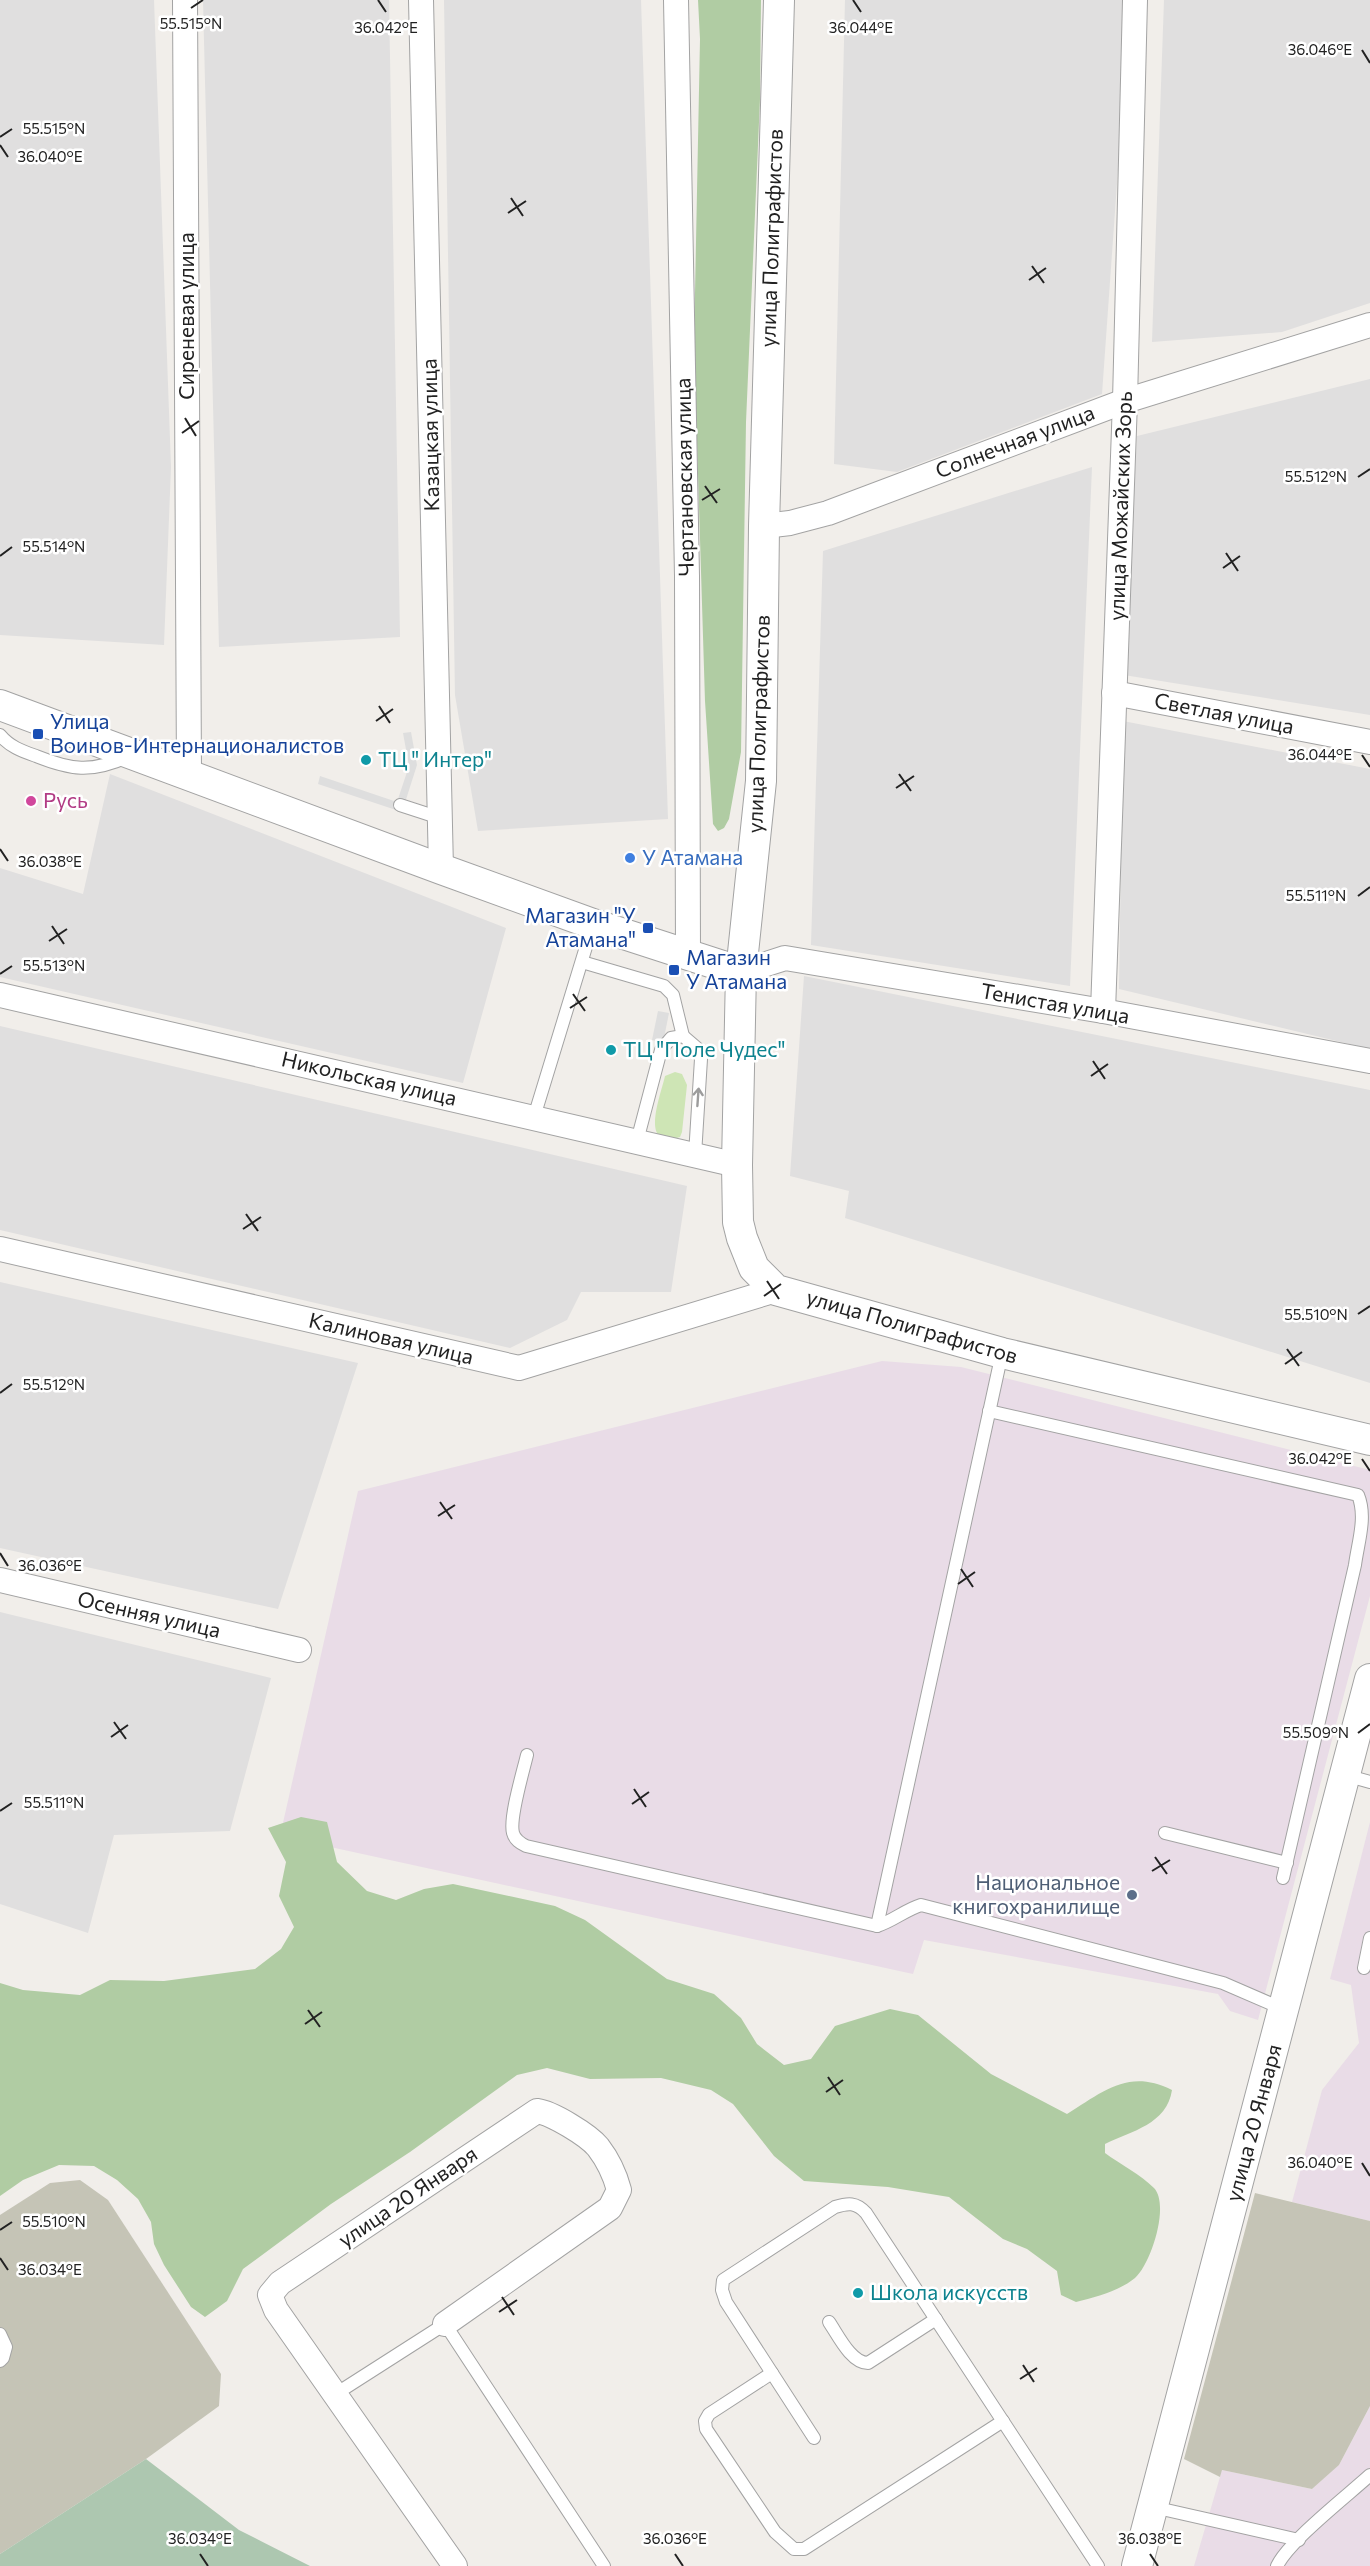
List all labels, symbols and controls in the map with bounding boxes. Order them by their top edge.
text: 55.515°N [160,14,222,32]
text: 36.042°E [354,18,418,36]
text: 36.044°E [829,18,893,36]
text: 36.046°E [1288,40,1352,58]
text: 55.515°N [23,119,85,137]
street label: улица Полиграфистов [754,128,787,348]
text: 36.040°E [17,147,83,165]
street label: Сиреневая улица [173,232,198,400]
street label: Казацкая улица [416,358,443,512]
street label: Чертановская улица [669,377,698,577]
street label: улица Можайских Зорь [1103,391,1136,621]
street label: Солнечная улица [931,399,1098,482]
text: 55.512°N [1285,467,1347,485]
text: 55.514°N [23,537,85,555]
street label: улица Полиграфистов [741,614,774,834]
street label: Светлая улица [1152,687,1296,738]
place label: Улица Воинов-Интернационалистов [50,708,344,757]
marker: Улица Воинов-Интернационалистов [31,727,45,741]
text: 36.044°E [1288,745,1352,763]
place label: ТЦ " Интер" [378,746,492,771]
marker: ТЦ " Интер" [359,753,373,767]
place label: Русь [43,787,88,812]
marker: Русь [24,794,38,808]
place label: У Атамана [642,844,743,869]
marker: У Атамана [623,851,637,865]
text: 36.038°E [18,852,82,870]
text: 55.511°N [1286,886,1346,904]
place label: Магазин "У Атамана" [525,902,636,951]
marker: Магазин "У Атамана" [641,921,655,935]
place label: Магазин У Атамана [686,944,787,993]
text: 55.513°N [23,956,85,974]
marker: Магазин У Атамана [667,963,681,977]
street label: Тенистая улица [979,977,1132,1028]
place label: ТЦ "Поле Чудес" [623,1036,786,1061]
marker: ТЦ "Поле Чудес" [604,1043,618,1057]
street label: Никольская улица [279,1045,459,1110]
one-way arrow [693,1087,704,1107]
street label: улица Полиграфистов [804,1283,1021,1368]
text: 55.510°N [1284,1305,1348,1323]
street label: Калиновая улица [307,1306,476,1369]
text: 55.512°N [23,1375,85,1393]
text: 36.042°E [1288,1449,1352,1467]
text: 36.036°E [18,1556,82,1574]
street label: Осенняя улица [75,1585,223,1642]
text: 55.509°N [1283,1723,1349,1741]
text: 55.511°N [24,1793,84,1811]
place label: Национальное книгохранилище [952,1869,1120,1918]
marker: Национальное книгохранилище [1125,1888,1139,1902]
street label: улица 20 Января [1219,2041,1286,2204]
street label: улица 20 Января [333,2140,481,2251]
text: 36.040°E [1287,2153,1353,2171]
text: 55.510°N [22,2212,86,2230]
text: 36.034°E [18,2260,82,2278]
place label: Школа искусств [870,2279,1028,2304]
marker: Школа искусств [851,2286,865,2300]
text: 36.034°E [168,2529,232,2547]
text: 36.036°E [643,2529,707,2547]
text: 36.038°E [1118,2529,1182,2547]

